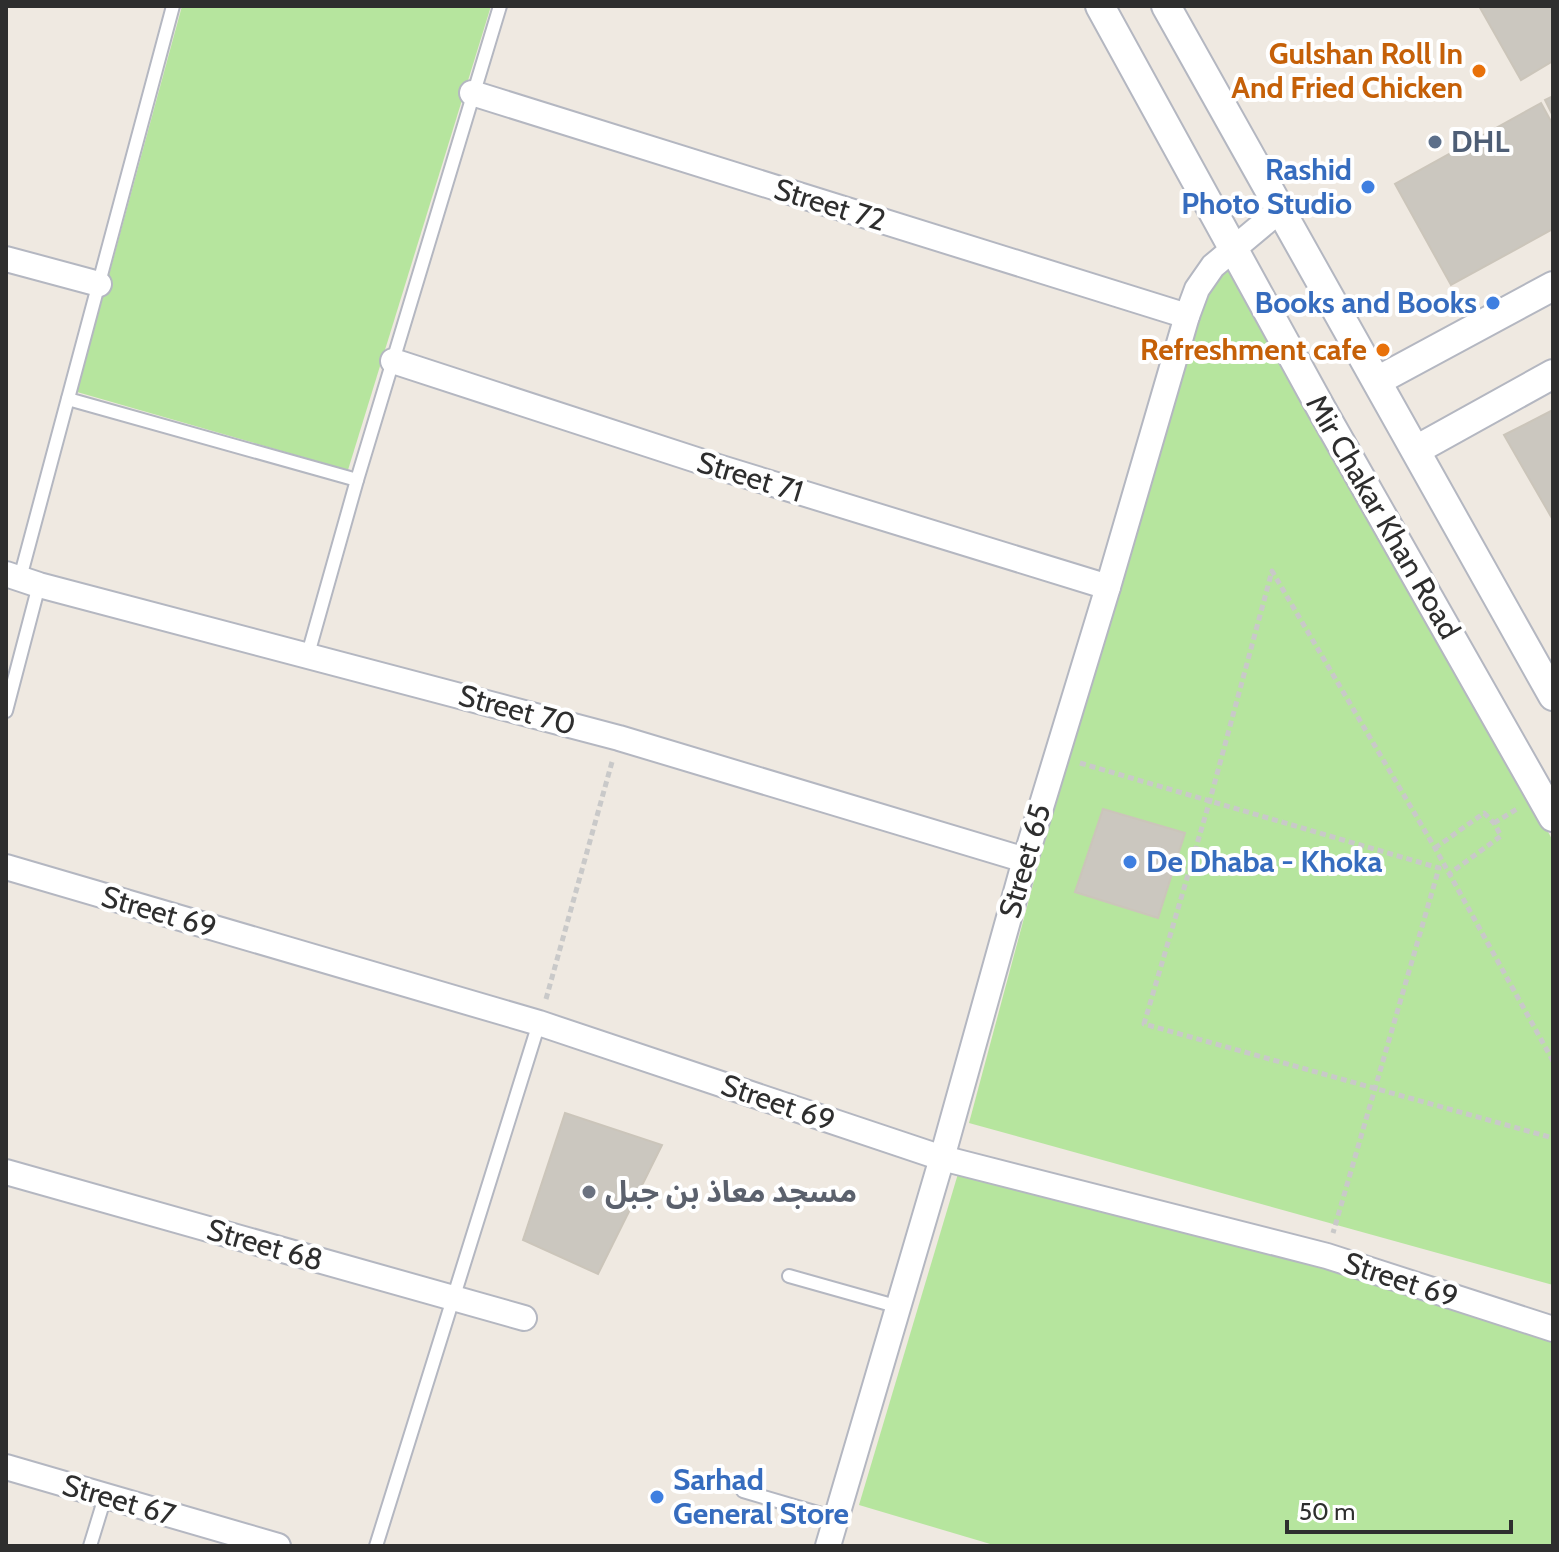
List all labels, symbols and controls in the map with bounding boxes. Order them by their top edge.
place label: Gulshan Roll In And Fried Chicken [1231,35,1463,106]
marker: Gulshan Roll In And Fried Chicken [1470,62,1488,80]
place label: DHL [1451,123,1510,160]
marker: DHL [1426,133,1444,151]
place label: Rashid Photo Studio [1181,151,1352,222]
street label: Street 72 [770,170,890,239]
marker: Rashid Photo Studio [1359,178,1377,196]
place label: Books and Books [1254,284,1477,321]
marker: Books and Books [1484,294,1502,312]
place label: Refreshment cafe [1140,331,1367,368]
marker: Refreshment cafe [1374,341,1392,359]
street label: Mir Chakar Khan Road [1298,388,1468,645]
street label: Street 71 [693,443,808,510]
street label: Street 70 [455,676,580,743]
street label: Street 65 [991,799,1058,922]
place label: De Dhaba - Khoka [1146,843,1382,880]
marker: De Dhaba - Khoka [1121,853,1139,871]
street label: Street 69 [97,877,221,946]
street label: Street 69 [716,1066,840,1139]
place label: مسجد معاذ بن جبل [605,1173,857,1210]
marker: مسجد معاذ بن جبل [580,1183,598,1201]
street label: Street 68 [203,1210,327,1279]
street label: Street 69 [1339,1244,1463,1315]
place label: Sarhad General Store [673,1461,849,1532]
street label: Street 67 [58,1466,180,1533]
scale bar [1287,1484,1511,1534]
marker: Sarhad General Store [648,1488,666,1506]
text: 50 m [1299,1497,1355,1526]

